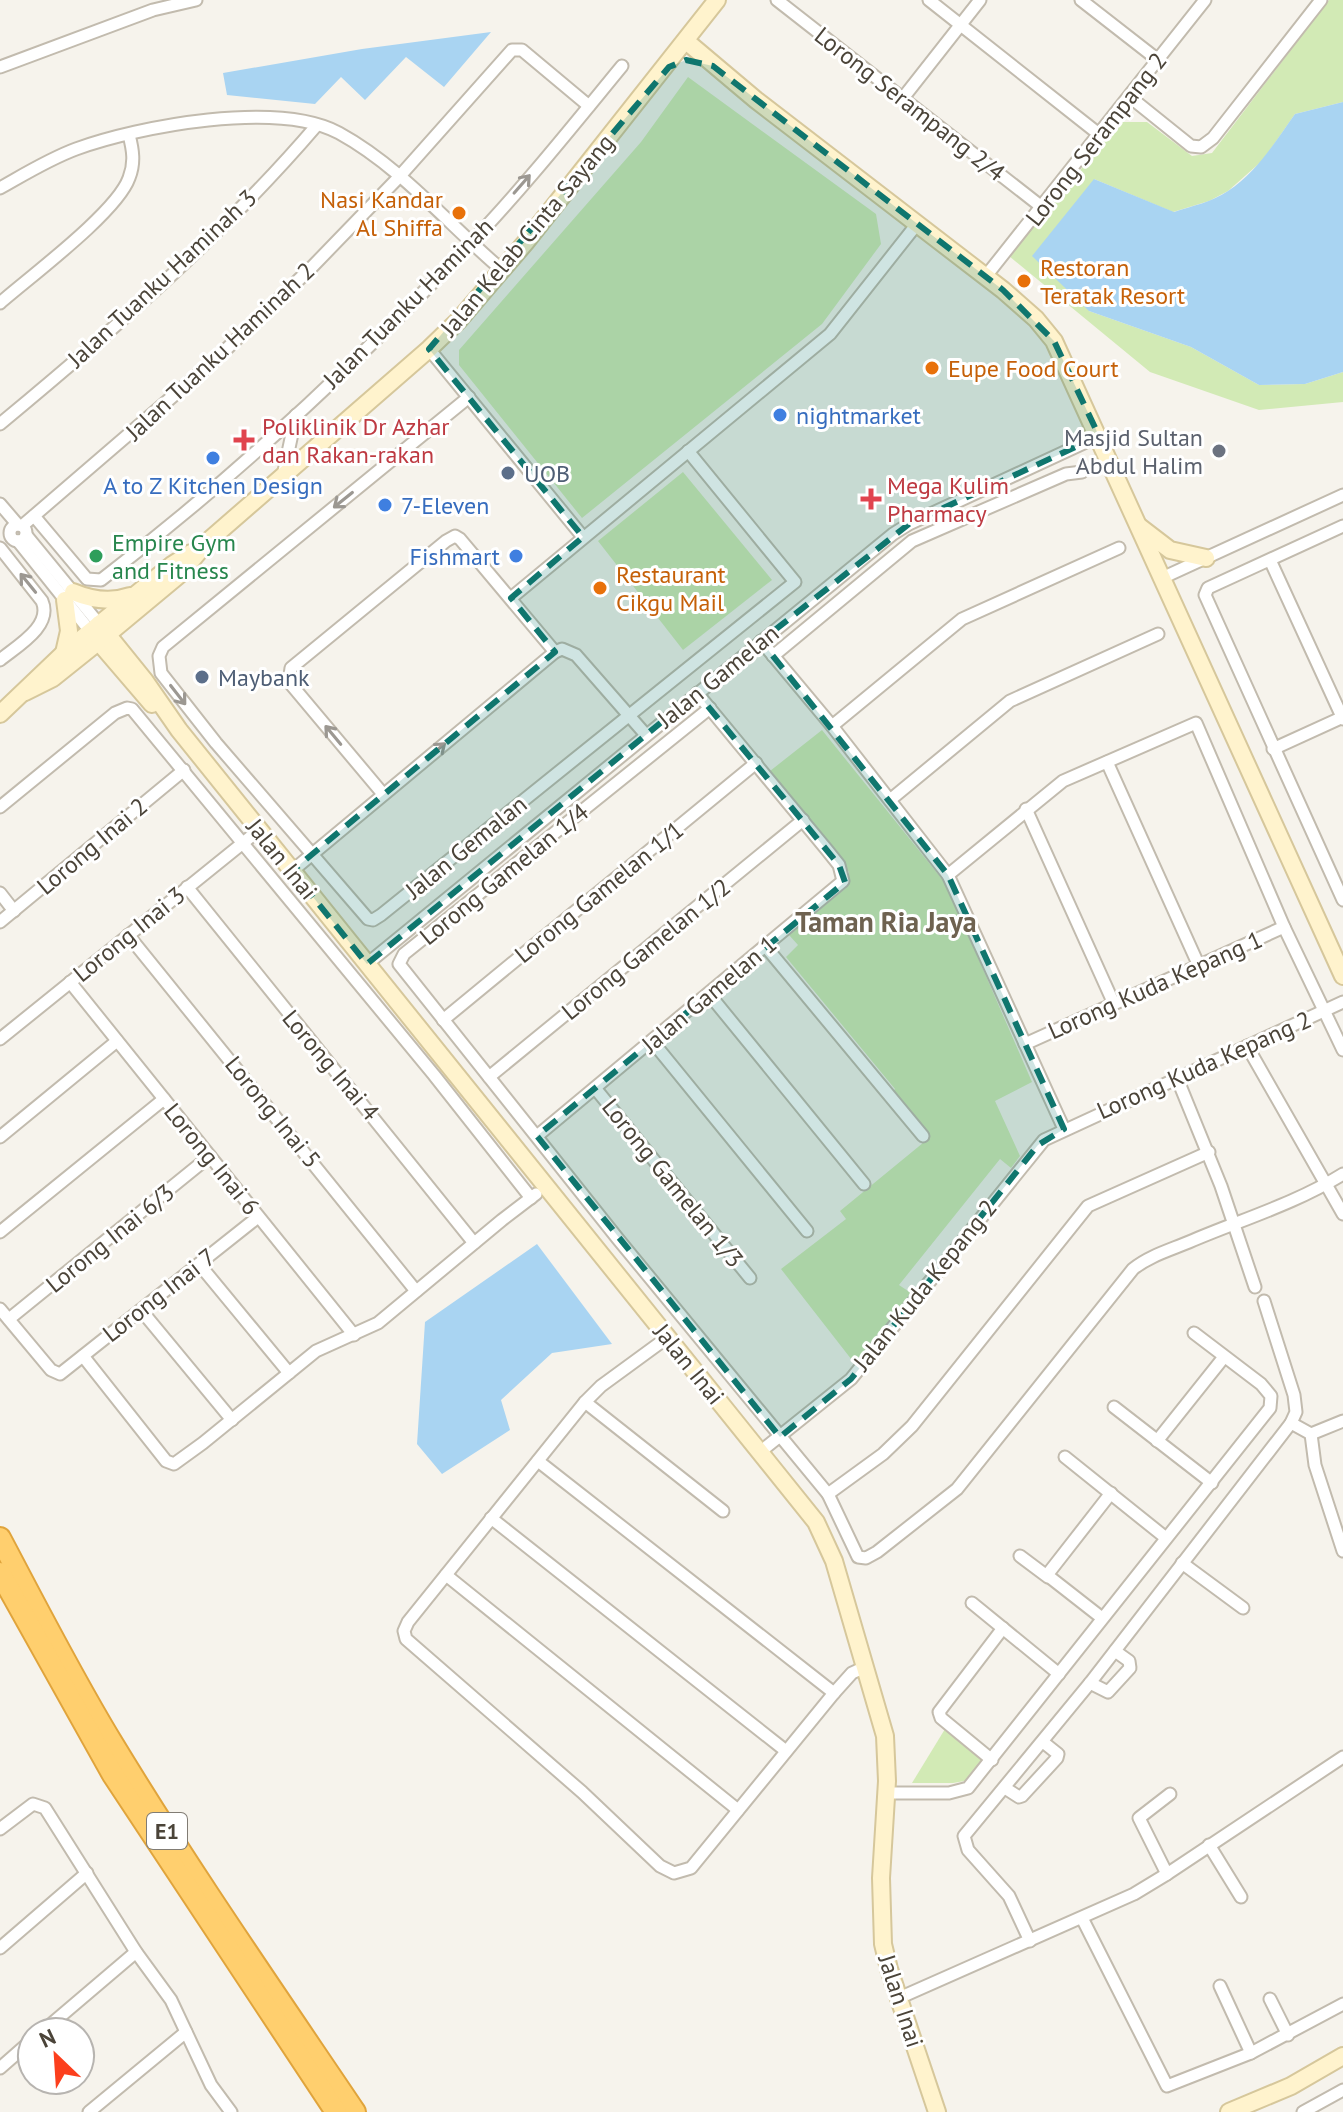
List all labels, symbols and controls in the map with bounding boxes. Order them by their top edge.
street label: Lorong Serampang 2/4 [808,20,1012,188]
street label: Lorong Serampang 2 [1018,46,1174,232]
street label: Jalan Kelab Cinta Sayang [433,127,621,343]
one-way arrow [513,175,531,195]
street label: Jalan Tuanku Haminah 3 [60,182,263,375]
place label: Nasi Kandar Al Shiffa [320,184,443,243]
marker: Nasi Kandar Al Shiffa [450,204,468,222]
street label: Jalan Tuanku Haminah [316,211,500,395]
place label: Restoran Teratak Resort [1040,252,1185,311]
street label: Jalan Tuanku Haminah 2 [118,255,321,448]
marker: Restoran Teratak Resort [1015,272,1033,290]
place label: Eupe Food Court [948,353,1119,384]
marker: Eupe Food Court [923,359,941,377]
place label: nightmarket [796,400,921,431]
marker: nightmarket [771,406,789,424]
place label: Poliklinik Dr Azhar dan Rakan-rakan [262,411,449,470]
place label: Masjid Sultan Abdul Halim [1064,422,1203,481]
marker: Poliklinik Dr Azhar dan Rakan-rakan [233,429,255,451]
marker: Masjid Sultan Abdul Halim [1210,442,1228,460]
marker: A to Z Kitchen Design [204,449,222,467]
place label: UOB [524,458,570,489]
marker: UOB [499,464,517,482]
place label: A to Z Kitchen Design [103,470,323,501]
place label: Mega Kulim Pharmacy [887,470,1009,529]
place label: 7-Eleven [401,490,489,521]
marker: Mega Kulim Pharmacy [862,490,880,508]
one-way arrow [333,491,354,508]
marker: 7-Eleven [376,496,394,514]
place label: Empire Gym and Fitness [112,527,236,586]
place label: Fishmart [410,541,500,572]
marker: Empire Gym and Fitness [87,547,105,565]
marker: Fishmart [507,547,525,565]
place label: Restaurant Cikgu Mail [616,559,726,618]
one-way arrow [20,573,37,594]
marker: Restaurant Cikgu Mail [591,579,609,597]
street label: Jalan Gamelan [650,617,785,735]
place label: Maybank [218,662,310,693]
marker: Maybank [193,668,211,686]
one-way arrow [169,684,187,705]
one-way arrow [324,725,342,745]
one-way arrow [425,742,446,760]
street label: Jalan Gemalan [398,788,533,906]
street label: Lorong Inai 2 [30,791,154,901]
street label: Lorong Gamelan 1/4 [413,796,595,952]
street label: Jalan Inai [239,811,324,906]
street label: Lorong Gamelan 1/1 [508,814,690,970]
street label: Lorong Gamelan 1/2 [555,871,737,1027]
street label: Lorong Inai 3 [67,879,191,989]
district label: Taman Ria Jaya [795,903,977,940]
street label: Lorong Kuda Kepang 1 [1043,924,1267,1046]
street label: Jalan Gamelan 1 [634,928,783,1060]
street label: Lorong Inai 4 [276,1003,386,1127]
street label: Lorong Kuda Kepang 2 [1092,1004,1316,1126]
street label: Lorong Inai 5 [218,1050,328,1174]
street label: Lorong Gamelan 1/3 [595,1092,751,1274]
street label: Lorong Inai 6 [157,1097,267,1221]
street label: Lorong Inai 6/3 [39,1177,181,1299]
street label: Jalan Kuda Kepang 2 [846,1193,1004,1378]
street label: Lorong Inai 7 [96,1241,222,1349]
street label: Jalan Inai [646,1316,731,1411]
road number: E1 [147,1813,187,1849]
street label: Jalan Inai [871,1950,931,2051]
north arrow [16,2016,96,2096]
text: N [35,2022,60,2054]

